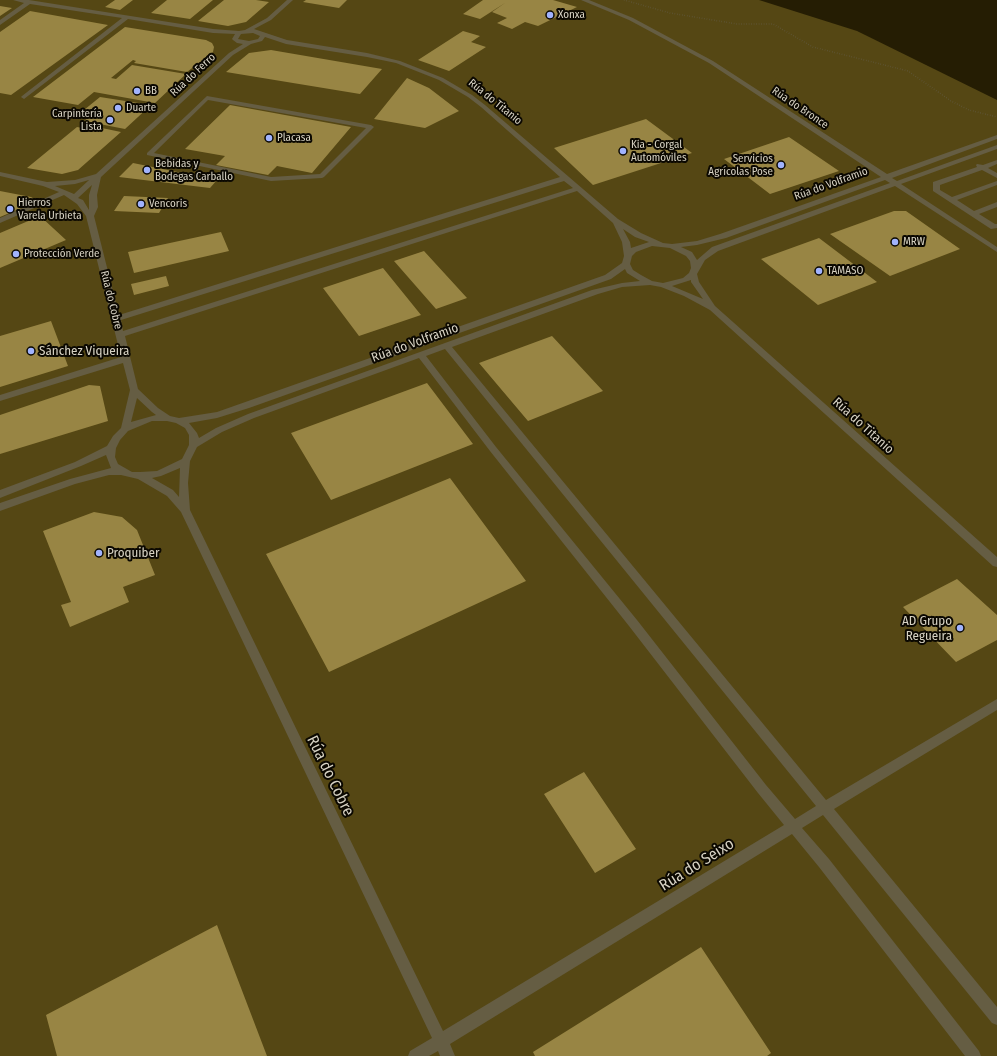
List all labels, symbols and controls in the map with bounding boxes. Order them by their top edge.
place label: Xonxa [558,8,585,22]
marker: Xonxa [545,10,555,20]
street label: Rúa do Ferro [168,51,218,99]
street label: Rúa do Titanio [466,76,524,128]
place label: BB [145,84,157,98]
street label: Rúa do Bronce [769,84,831,132]
marker: BB [132,86,142,96]
place label: Duarte [126,101,156,115]
marker: Duarte [113,103,123,113]
place label: Carpintería Lista [52,107,102,133]
marker: Carpintería Lista [105,115,115,125]
place label: Placasa [277,131,311,145]
marker: Placasa [264,133,274,143]
place label: Kia - Corgal Automóviles [631,138,687,164]
marker: Kia - Corgal Automóviles [618,146,628,156]
place label: Servicios Agrícolas Pose [708,152,773,178]
place label: Bebidas y Bodegas Carballo [155,157,233,183]
marker: Servicios Agrícolas Pose [776,160,786,170]
marker: Bebidas y Bodegas Carballo [142,165,152,175]
street label: Rúa do Volframio [792,165,870,203]
place label: Hierros Varela Urbieta [18,196,82,222]
place label: Vencoris [149,197,187,211]
marker: Vencoris [136,199,146,209]
marker: Hierros Varela Urbieta [5,204,15,214]
place label: MRW [903,235,925,249]
marker: MRW [890,237,900,247]
place label: Protección Verde [24,247,99,261]
marker: Protección Verde [11,249,21,259]
place label: TAMASO [827,264,863,278]
marker: TAMASO [814,266,824,276]
street label: Rúa do Cobre [97,269,125,331]
street label: Rúa do Volframio [369,320,461,366]
place label: Sánchez Viqueira [39,343,129,359]
marker: Sánchez Viqueira [26,346,36,356]
street label: Rúa do Titanio [829,394,897,458]
place label: Proquiber [107,545,159,561]
marker: Proquiber [94,548,104,558]
place label: AD Grupo Regueira [902,613,952,644]
marker: AD Grupo Regueira [955,623,965,633]
street label: Rúa do Cobre [302,733,358,819]
street label: Rúa do Seixo [656,834,738,896]

